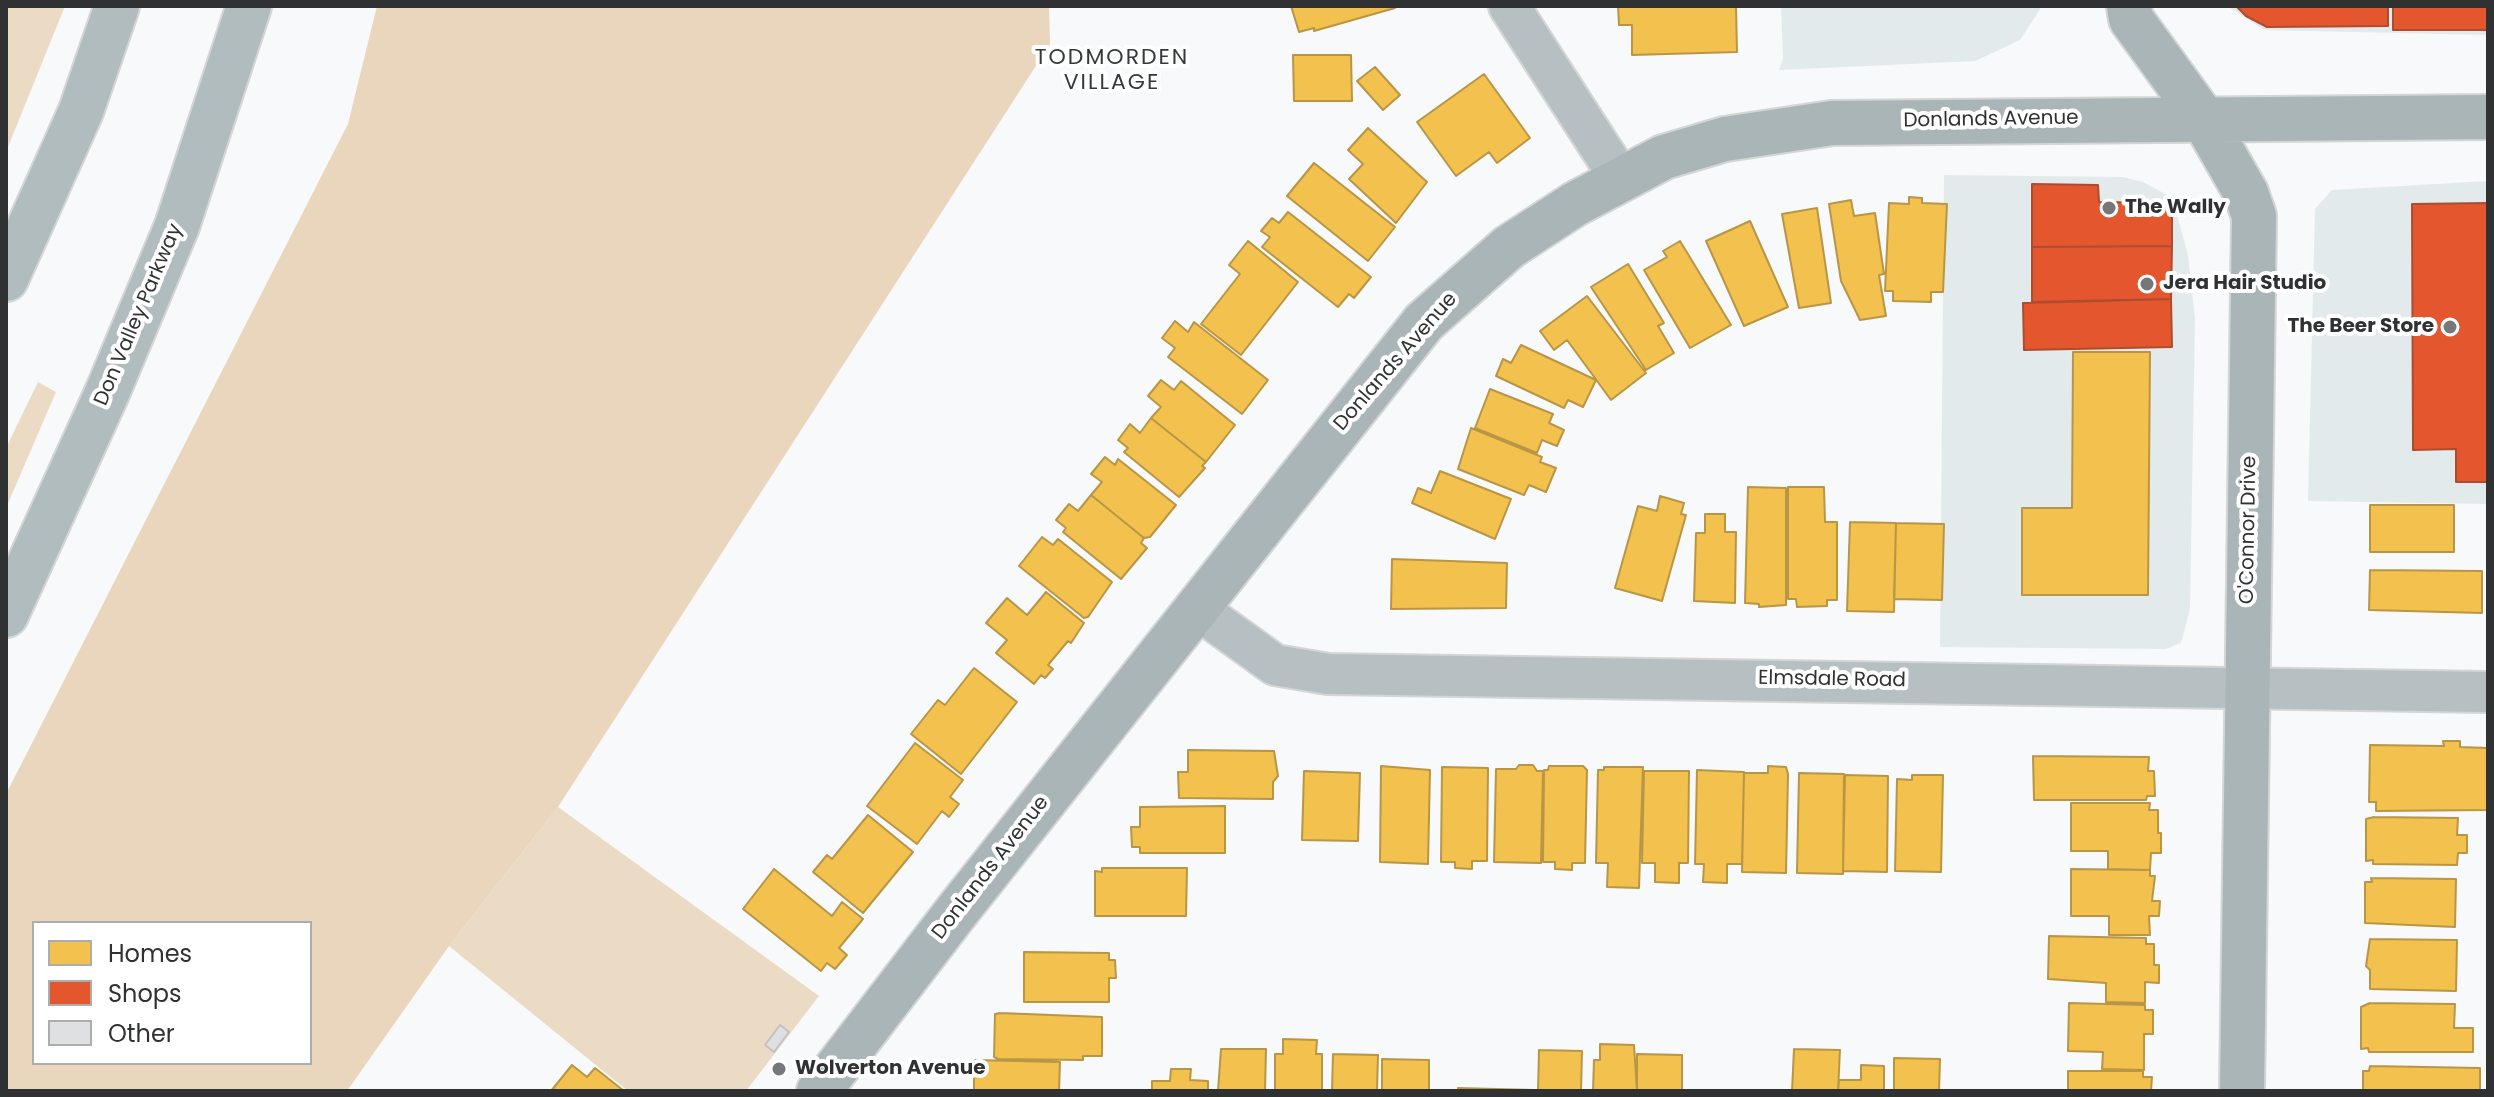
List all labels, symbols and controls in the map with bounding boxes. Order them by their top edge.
district label: TODMORDEN VILLAGE [1035,45,1189,96]
street label: Donlands Avenue [1903,106,2079,134]
place label: The Wally [2125,196,2226,220]
marker: The Wally [2100,199,2118,217]
street label: Don Valley Parkway [90,221,188,409]
place label: Jera Hair Studio [2163,272,2326,296]
marker: Jera Hair Studio [2138,275,2156,293]
street label: Donlands Avenue [1329,288,1463,436]
place label: The Beer Store [2287,315,2434,339]
marker: The Beer Store [2441,318,2459,336]
street label: O'Connor Drive [2236,456,2262,604]
street label: Elmsdale Road [1758,667,1906,693]
street label: Donlands Avenue [928,792,1054,944]
legend [32,921,312,1065]
text: Homes [108,937,192,970]
text: Shops [108,977,182,1010]
text: Other [108,1017,175,1050]
place label: Wolverton Avenue [795,1057,986,1081]
marker: Wolverton Avenue [770,1060,788,1078]

